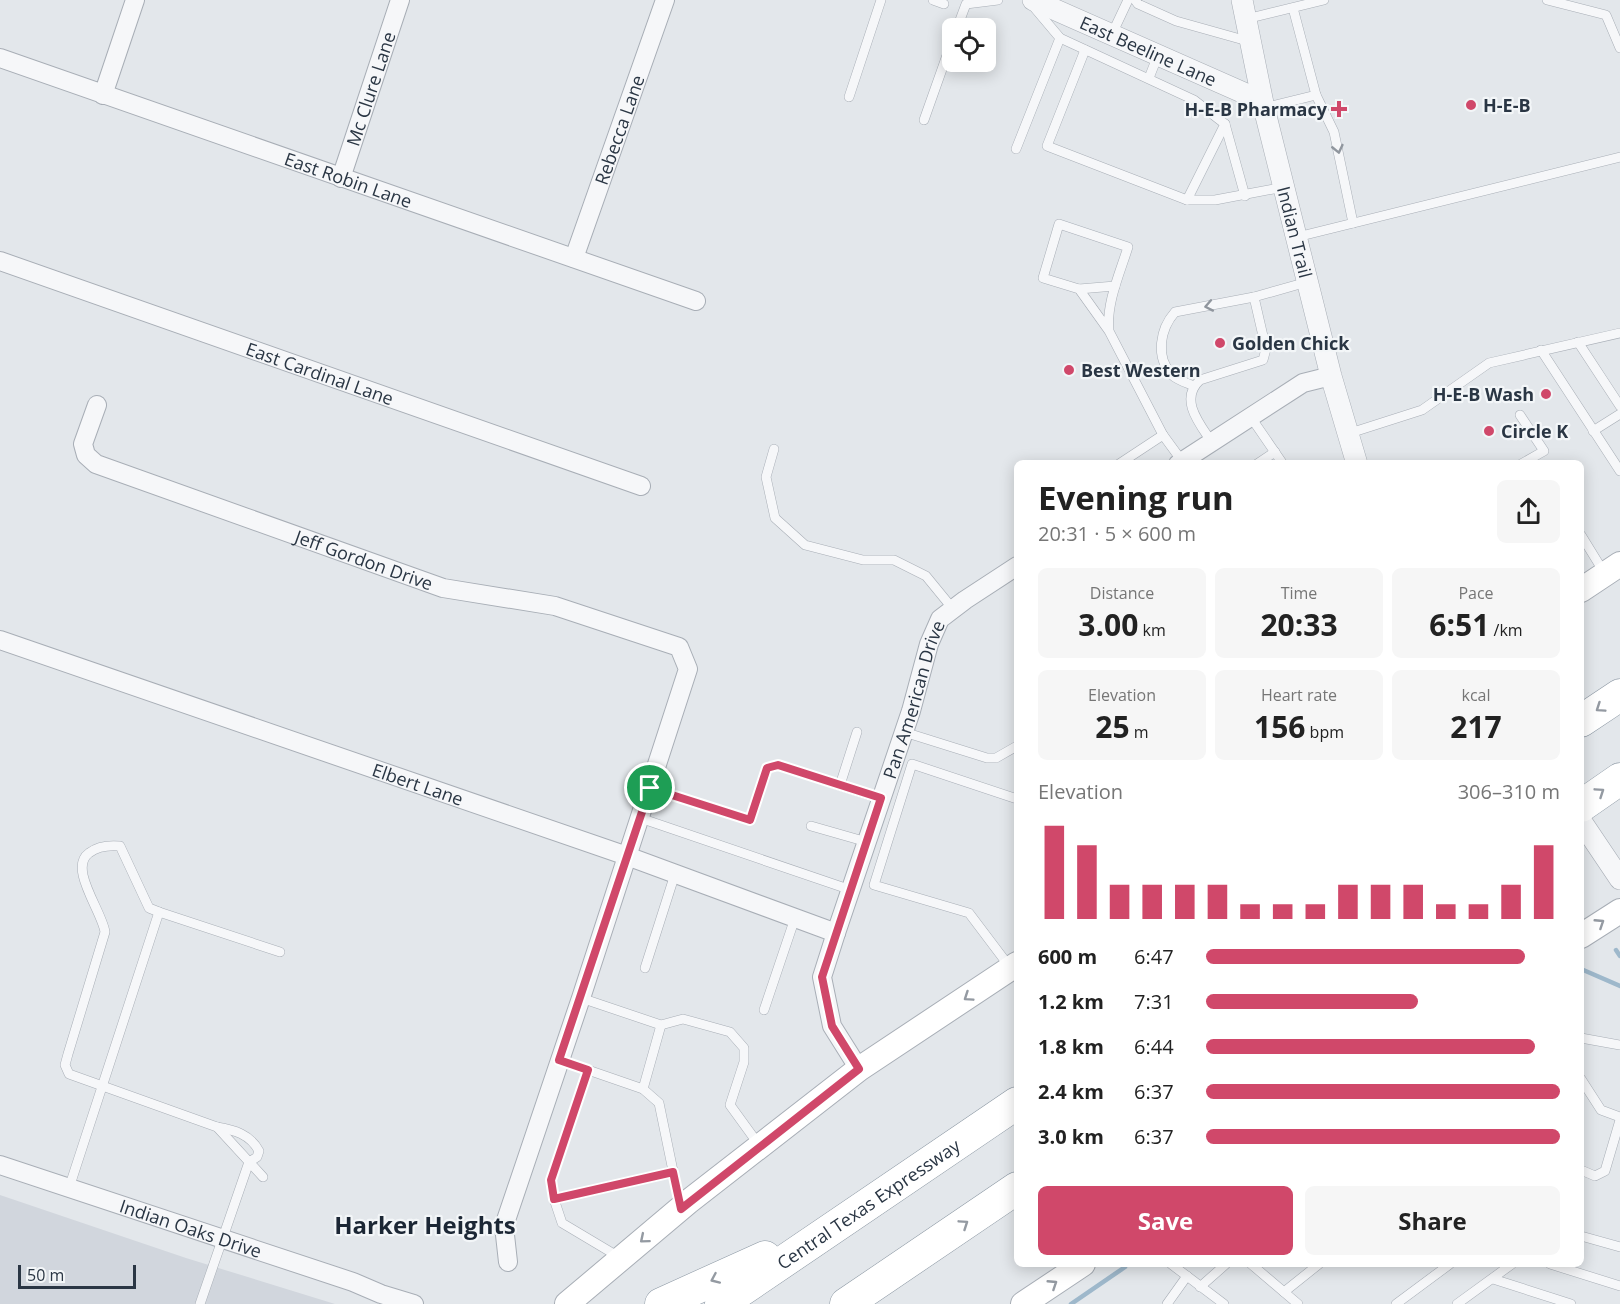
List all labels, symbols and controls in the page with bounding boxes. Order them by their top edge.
street label: East Beeline Lane [1076,10,1220,92]
map controls [942,18,996,72]
button: locate [942,18,996,72]
street label: Mc Clure Lane [340,28,401,149]
street label: Rebecca Lane [589,72,650,188]
place label: H-E-B [1483,93,1531,117]
place label: H-E-B Pharmacy [1185,97,1328,121]
marker: H-E-B [1464,98,1478,112]
marker: H-E-B Pharmacy [1332,102,1346,116]
one-way arrow [1331,144,1344,154]
street label: East Robin Lane [281,146,415,213]
street label: Indian Trail [1272,184,1318,280]
one-way arrow [1204,299,1214,311]
place label: Golden Chick [1232,331,1350,355]
street label: East Cardinal Lane [243,336,397,410]
marker: Golden Chick [1213,336,1227,350]
place label: Best Western [1081,358,1201,382]
marker: Best Western [1062,363,1076,377]
place label: H-E-B Wash [1433,382,1534,406]
marker: H-E-B Wash [1539,387,1553,401]
place label: Circle K [1501,419,1568,443]
marker: Circle K [1482,424,1496,438]
text: Evening run [1038,475,1234,520]
button: share [1497,480,1560,543]
text: 20:31 · 5 × 600 m [1038,520,1196,547]
street label: Jeff Gordon Drive [290,523,436,595]
text: Distance [1090,582,1154,604]
text: Time [1281,582,1317,604]
text: Pace [1458,582,1494,604]
text: 3.00 [1078,604,1138,645]
text: 20:33 [1260,604,1338,645]
text: 6:51 [1429,604,1489,645]
street label: Pan American Drive [877,616,950,782]
text: km [1138,619,1166,641]
text: /km [1489,619,1523,641]
text: Elevation [1088,684,1156,706]
text: Heart rate [1261,684,1337,706]
text: kcal [1462,684,1491,706]
one-way arrow [1596,701,1607,712]
text: 25 [1095,706,1130,747]
text: 156 [1254,706,1305,747]
text: 217 [1450,706,1502,747]
text: m [1130,721,1149,743]
text: bpm [1305,721,1344,743]
street label: Elbert Lane [369,757,467,811]
pin [624,762,675,813]
icon: arrive [633,771,666,804]
text: Elevation [1038,778,1123,805]
text: 306–310 m [1458,778,1560,805]
one-way arrow [1594,788,1605,799]
one-way arrow [1594,919,1605,930]
text: 600 m [1038,943,1097,970]
text: 6:47 [1134,943,1174,970]
text: 1.2 km [1038,988,1104,1015]
text: 7:31 [1134,988,1174,1015]
one-way arrow [964,989,975,1000]
text: 1.8 km [1038,1033,1104,1060]
text: 6:44 [1134,1033,1174,1060]
text: 2.4 km [1038,1078,1104,1105]
text: 6:37 [1134,1078,1174,1105]
text: 3.0 km [1038,1123,1104,1150]
text: 6:37 [1134,1123,1174,1150]
street label: Central Texas Expressway [772,1133,965,1275]
button: Save [1038,1186,1293,1255]
button: Share [1305,1186,1560,1255]
street label: Indian Oaks Drive [117,1194,265,1263]
district label: Harker Heights [334,1208,516,1241]
one-way arrow [958,1220,968,1232]
one-way arrow [640,1232,651,1243]
scale bar [18,1262,136,1290]
text: 50 m [27,1264,64,1286]
one-way arrow [710,1272,721,1284]
one-way arrow [1046,1280,1057,1291]

